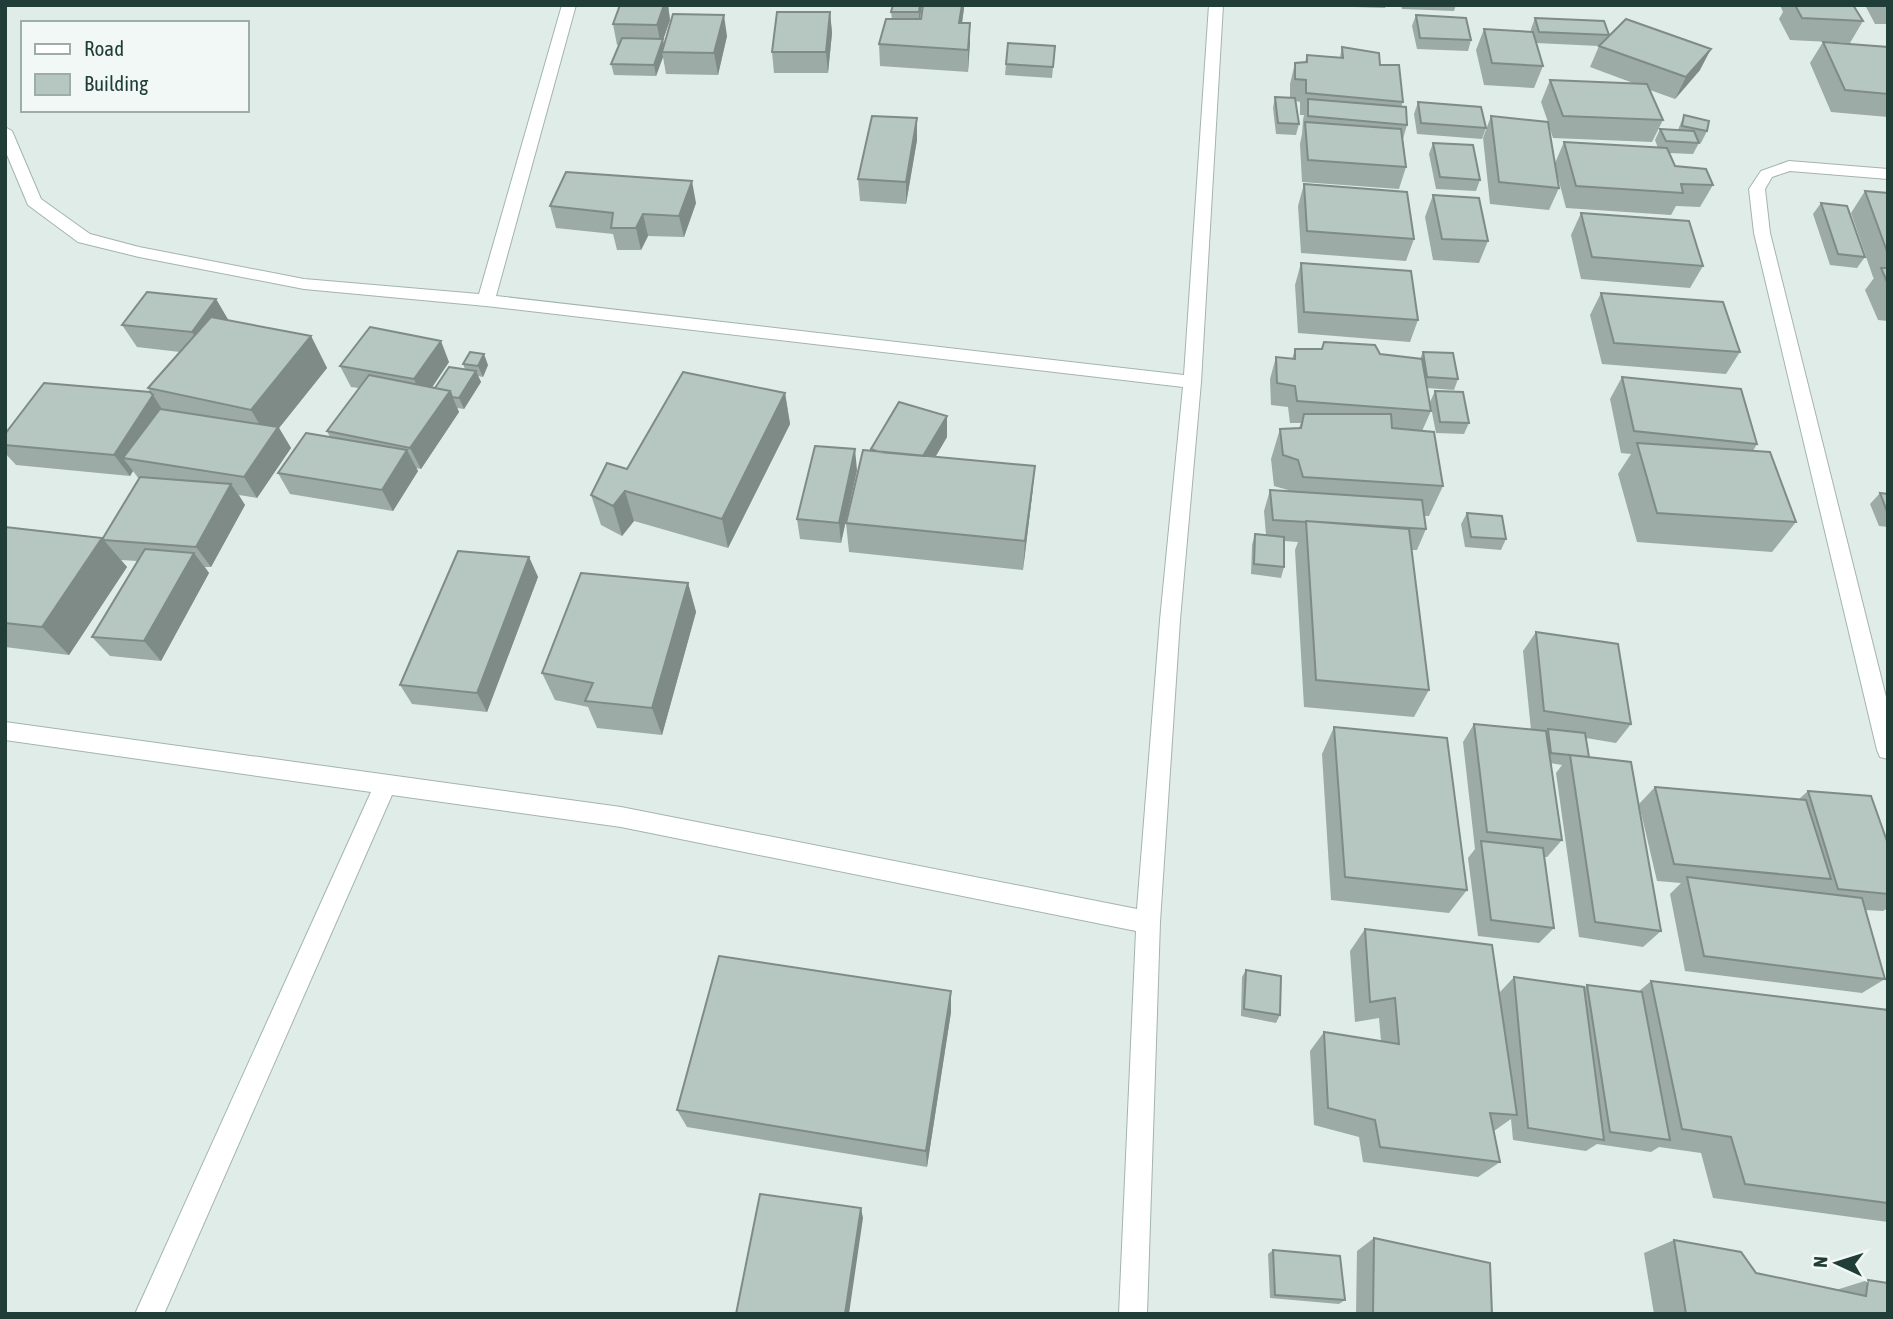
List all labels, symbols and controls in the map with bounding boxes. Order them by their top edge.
legend [21,21,248,112]
text: Road [84,36,124,60]
text: Building [84,71,148,95]
north arrow [1802,1228,1872,1298]
text: N [1809,1255,1831,1268]

